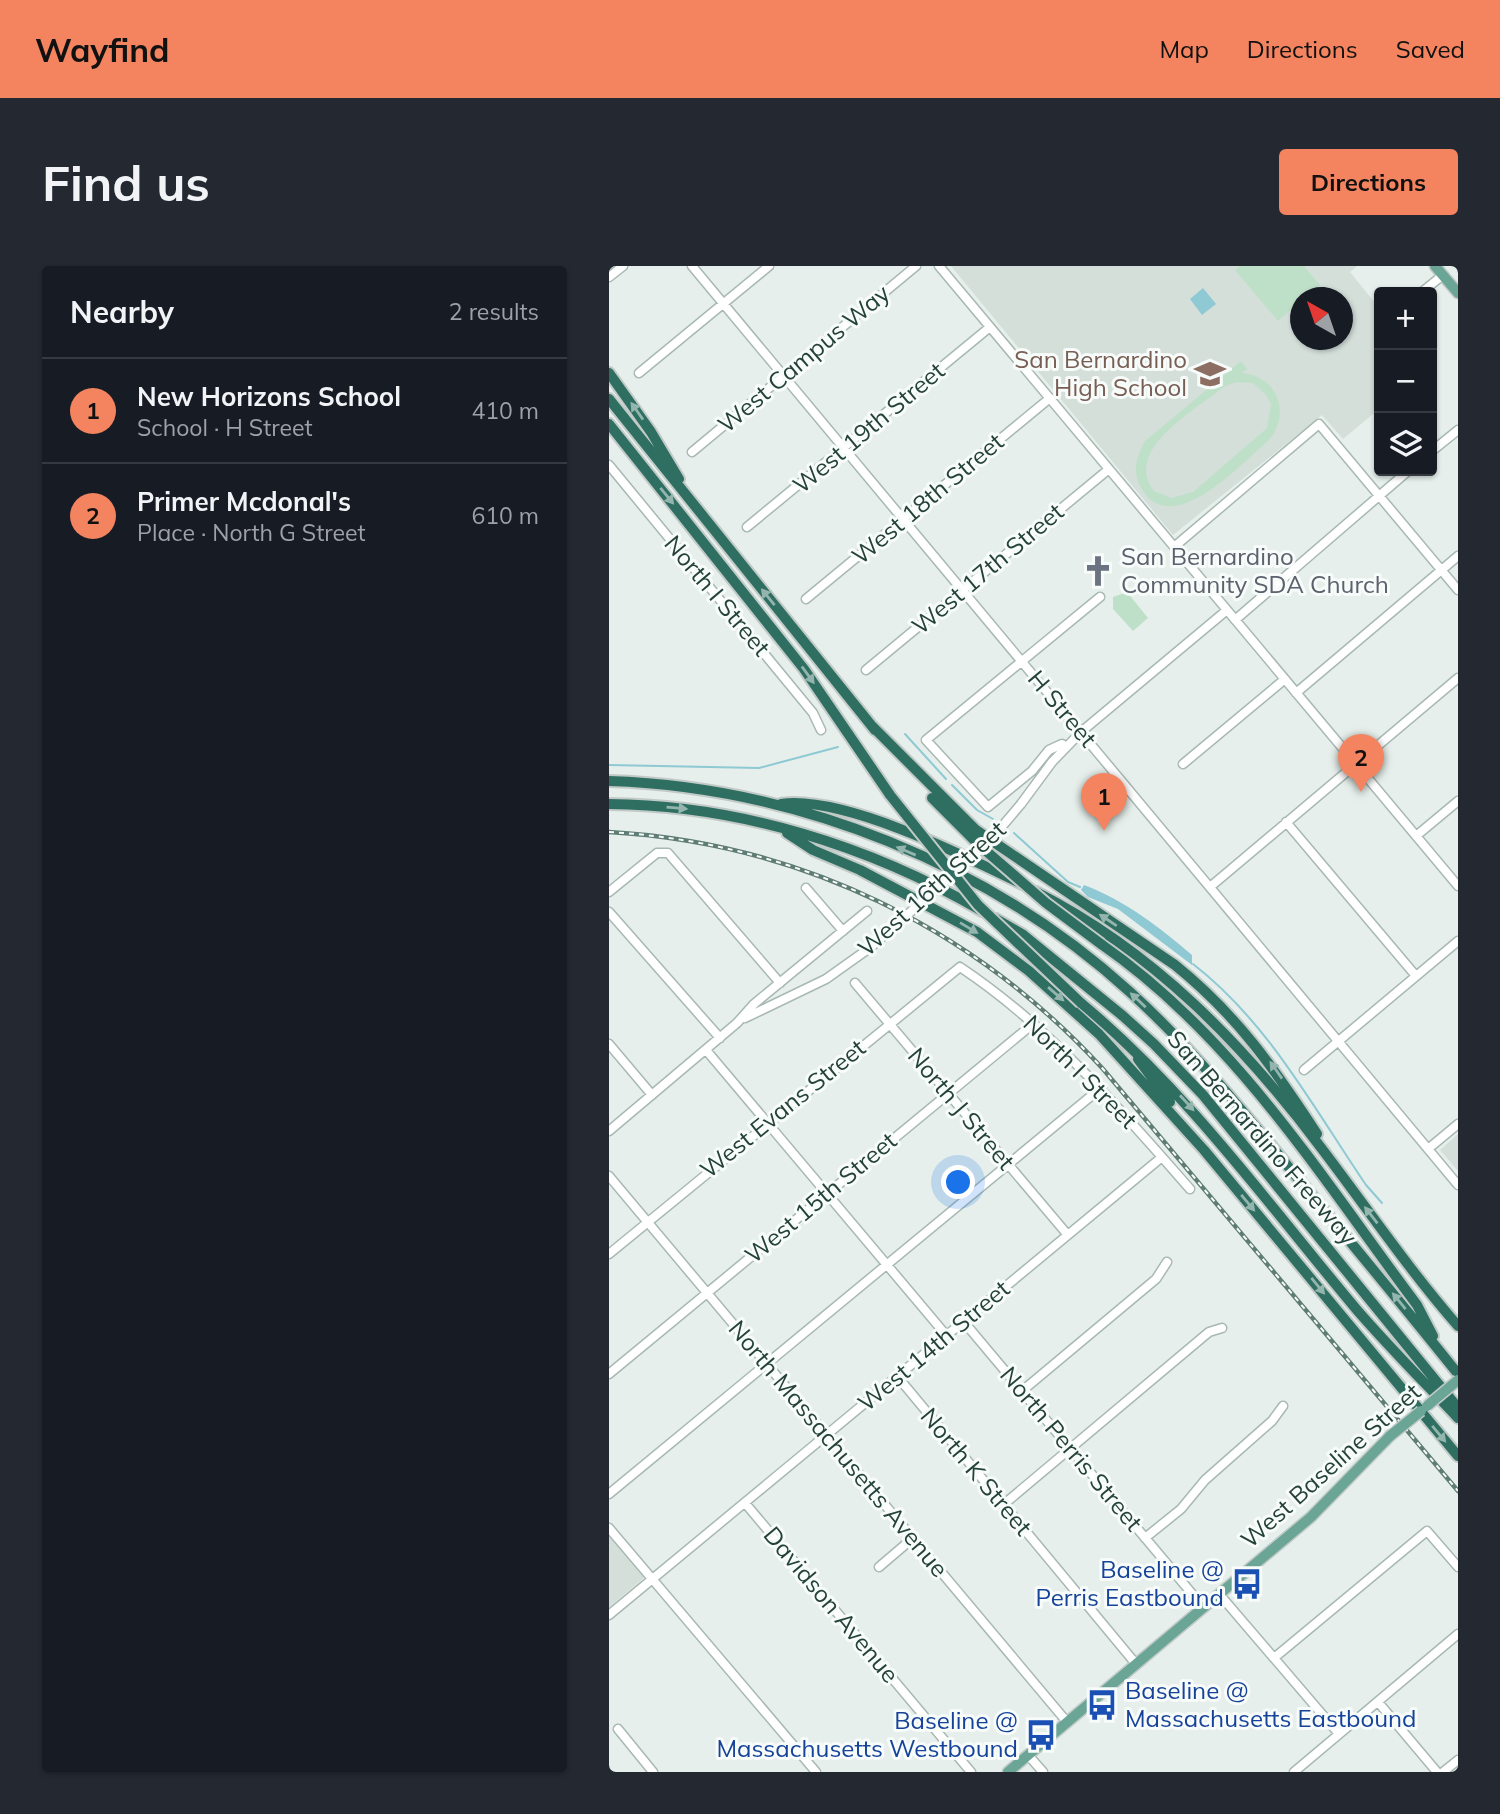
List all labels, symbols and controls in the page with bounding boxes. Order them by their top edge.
text: Wayfind [35,29,170,70]
text: Map [1159,34,1209,64]
text: Directions [1247,34,1358,64]
text: Saved [1396,34,1465,64]
button: Directions [1279,149,1458,215]
text: Find us [42,152,210,213]
street label: West Campus Way [711,277,896,439]
north arrow [1290,287,1353,350]
map controls [1374,287,1437,476]
button: + [1374,287,1437,350]
text: Nearby [70,293,174,331]
text: 2 results [449,297,539,326]
place label: San Bernardino High School [1014,344,1187,402]
button: − [1374,350,1437,413]
street label: West 19th Street [786,355,950,499]
school or university icon: San Bernardino High School [1193,357,1227,391]
text: New Horizons School [137,380,401,413]
text: 1 [86,396,100,425]
text: 410 m [471,396,539,425]
one-way arrow [630,402,644,420]
text: School · H Street [137,413,312,442]
button: layers [1374,413,1437,476]
street label: West 18th Street [845,426,1009,570]
text: Primer Mcdonal's [137,485,351,518]
one-way arrow [659,487,674,505]
street label: West 17th Street [905,496,1069,640]
text: 2 [86,501,100,530]
text: 610 m [471,501,539,530]
text: Place · North G Street [137,518,365,547]
street label: North I Street [659,529,777,662]
place label: San Bernardino Community SDA Church [1121,541,1389,599]
church icon: San Bernardino Community SDA Church [1081,554,1115,588]
one-way arrow [760,588,775,606]
street label: H Street [1022,664,1104,753]
one-way arrow [801,666,815,684]
pin: 2 [1338,734,1384,792]
pin: 1 [1081,773,1127,831]
one-way arrow [666,803,688,814]
street label: West 16th Street [851,814,1011,963]
one-way arrow [896,845,917,856]
one-way arrow [1098,914,1117,927]
one-way arrow [959,921,978,934]
one-way arrow [1047,986,1064,1002]
one-way arrow [1130,992,1147,1008]
street label: North I Street [1018,1008,1144,1134]
street label: San Bernardino Freeway [1161,1024,1364,1251]
street label: West Evans Street [694,1032,871,1184]
street label: North J Street [902,1041,1022,1176]
one-way arrow [1269,1061,1283,1079]
one-way arrow [1179,1094,1195,1112]
street label: West 15th Street [738,1125,902,1269]
your location [941,1165,975,1199]
one-way arrow [1240,1194,1255,1211]
one-way arrow [1363,1206,1378,1224]
street label: West 14th Street [851,1273,1015,1417]
one-way arrow [1310,1277,1325,1294]
one-way arrow [1391,1293,1406,1311]
street label: North Massachusetts Avenue [723,1314,955,1583]
street label: North Perris Street [994,1360,1149,1537]
street label: West Baseline Street [1234,1377,1426,1554]
street label: North K Street [915,1401,1039,1541]
one-way arrow [1431,1425,1446,1442]
street label: Davidson Avenue [758,1520,906,1689]
place label: Baseline @ Perris Eastbound [1036,1554,1224,1612]
bus stop icon: Baseline @ Perris Eastbound [1230,1567,1264,1601]
place label: Baseline @ Massachusetts Eastbound [1125,1675,1417,1733]
bus stop icon: Baseline @ Massachusetts Eastbound [1085,1688,1119,1722]
place label: Baseline @ Massachusetts Westbound [716,1705,1018,1763]
bus stop icon: Baseline @ Massachusetts Westbound [1024,1718,1058,1752]

